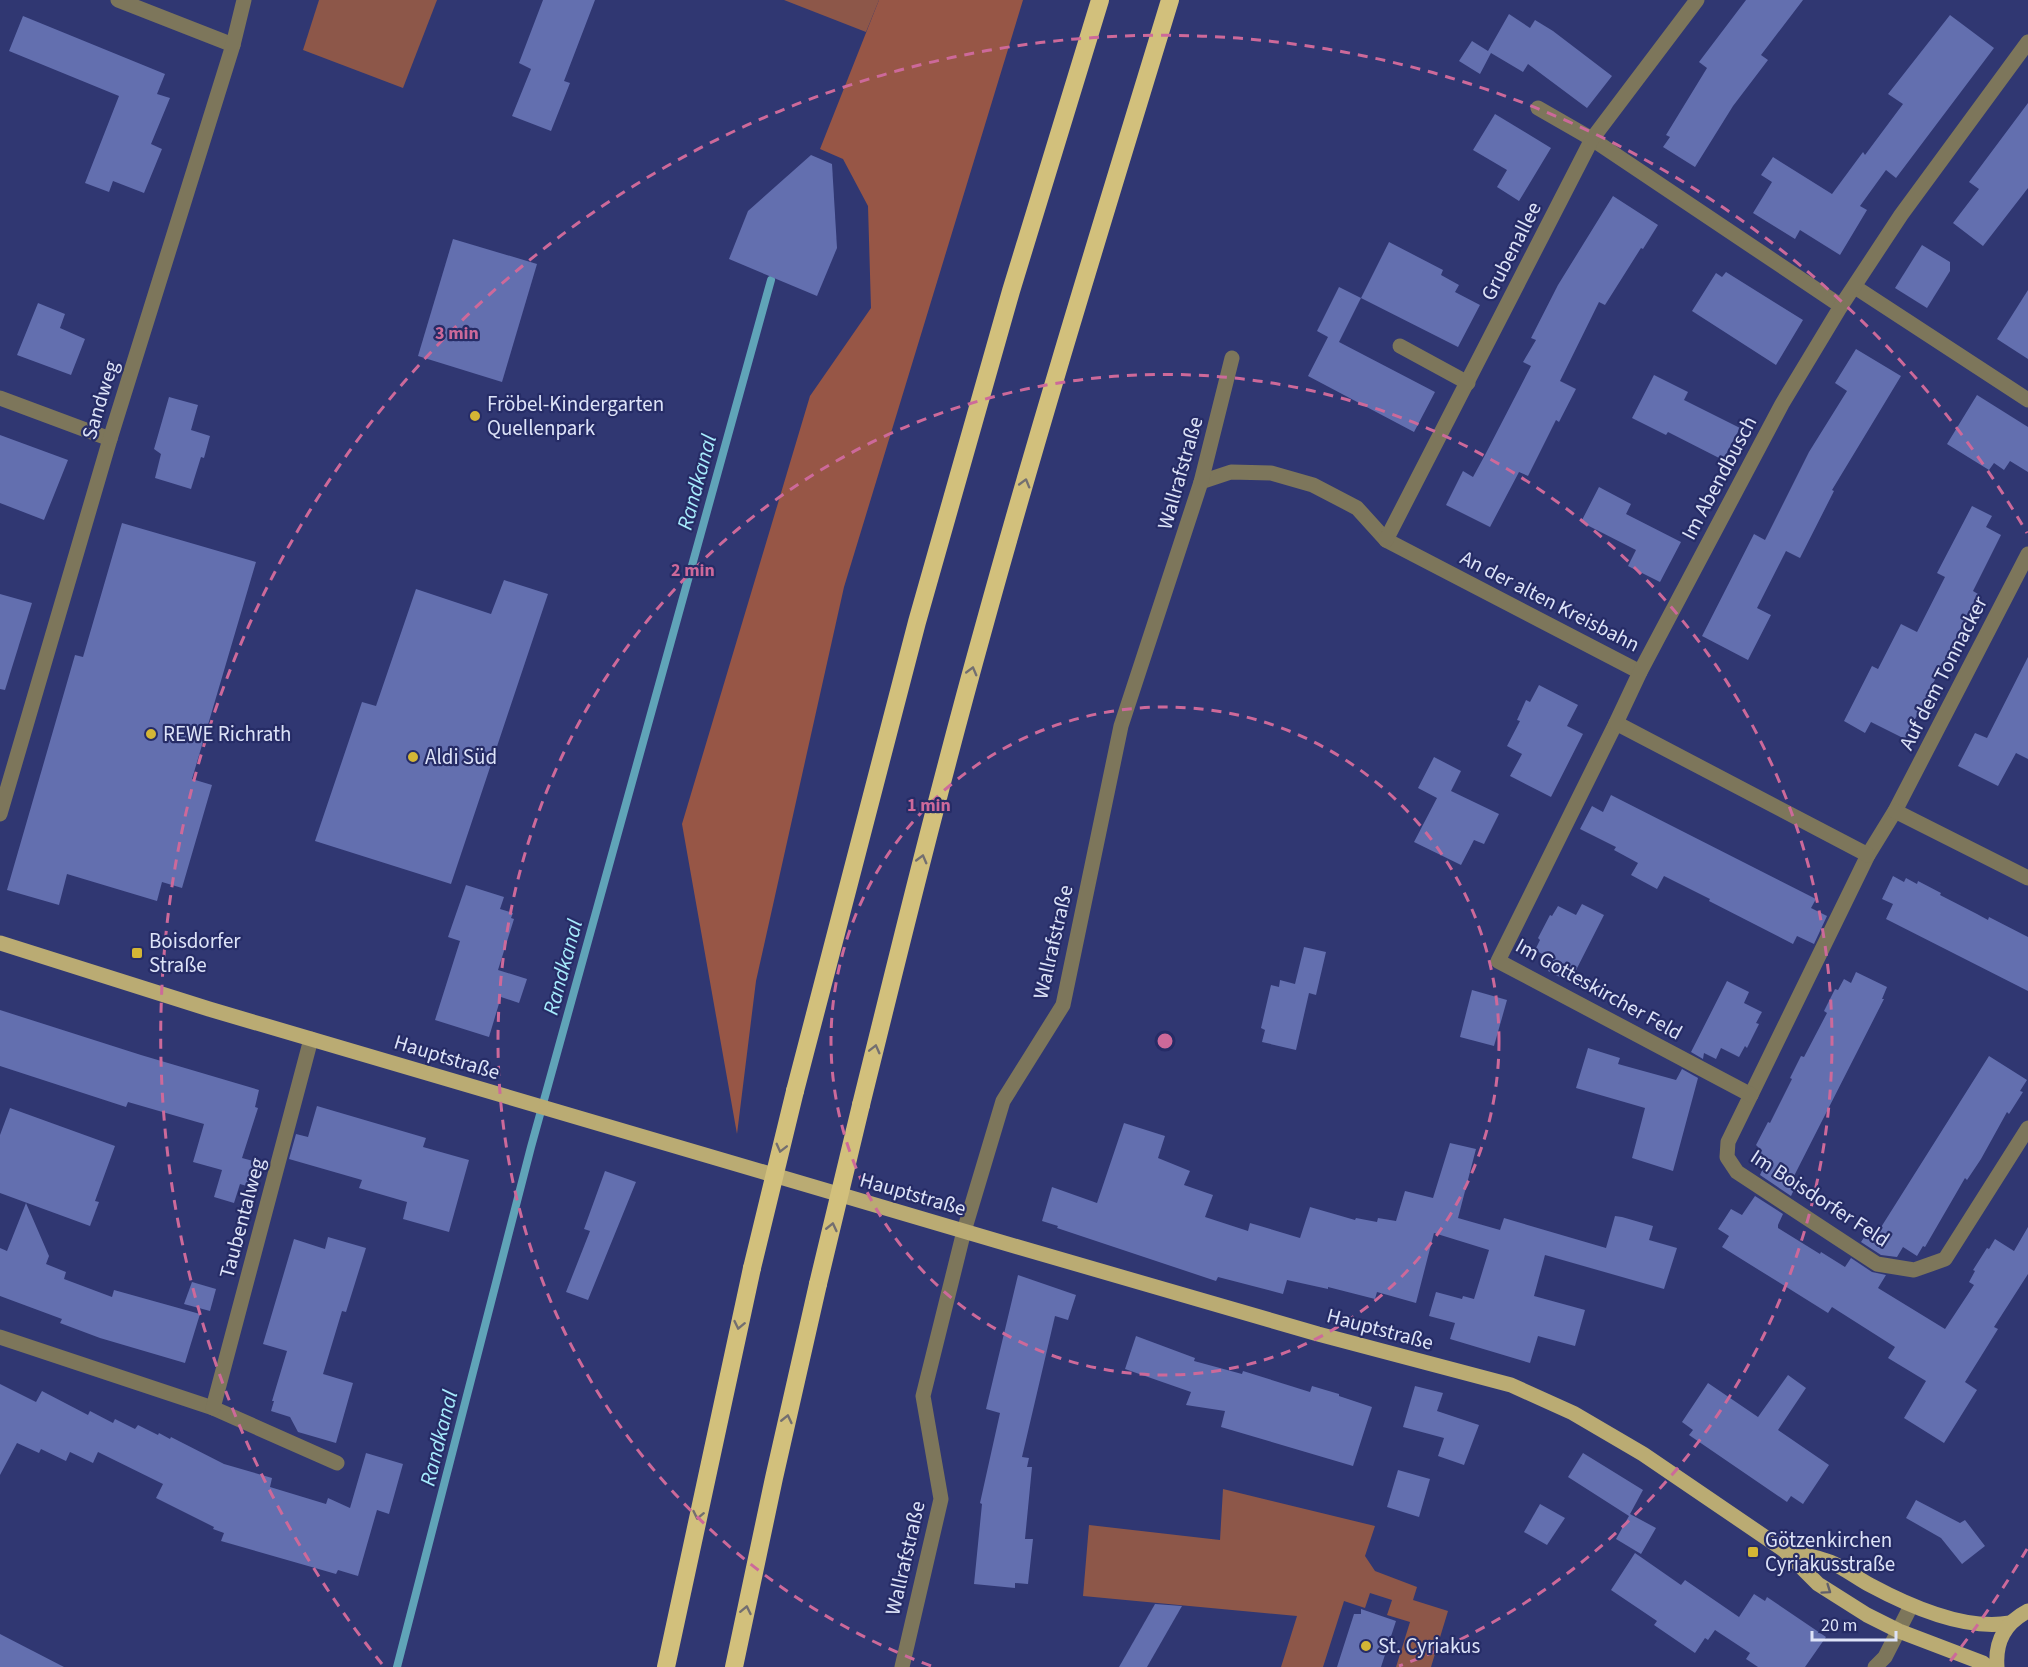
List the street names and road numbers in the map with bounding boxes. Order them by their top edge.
street label: Grubenallee [1473,196,1549,306]
street label: Sandweg [74,357,126,443]
street label: Im Abendbusch [1674,411,1764,545]
street label: Wallrafstraße [1150,413,1210,533]
street label: An der alten Kreisbahn [1455,543,1645,659]
street label: Auf dem Tonnacker [1891,590,1995,755]
street label: Wallrafstraße [1025,882,1081,1002]
street label: Im Gotteskircher Feld [1510,931,1688,1047]
street label: Hauptstraße [390,1027,504,1087]
street label: Im Boisdorfer Feld [1745,1142,1895,1254]
street label: Taubentalweg [212,1154,273,1282]
street label: Hauptstraße [856,1165,970,1223]
street label: Hauptstraße [1323,1300,1437,1358]
street label: Wallrafstraße [877,1498,933,1618]

